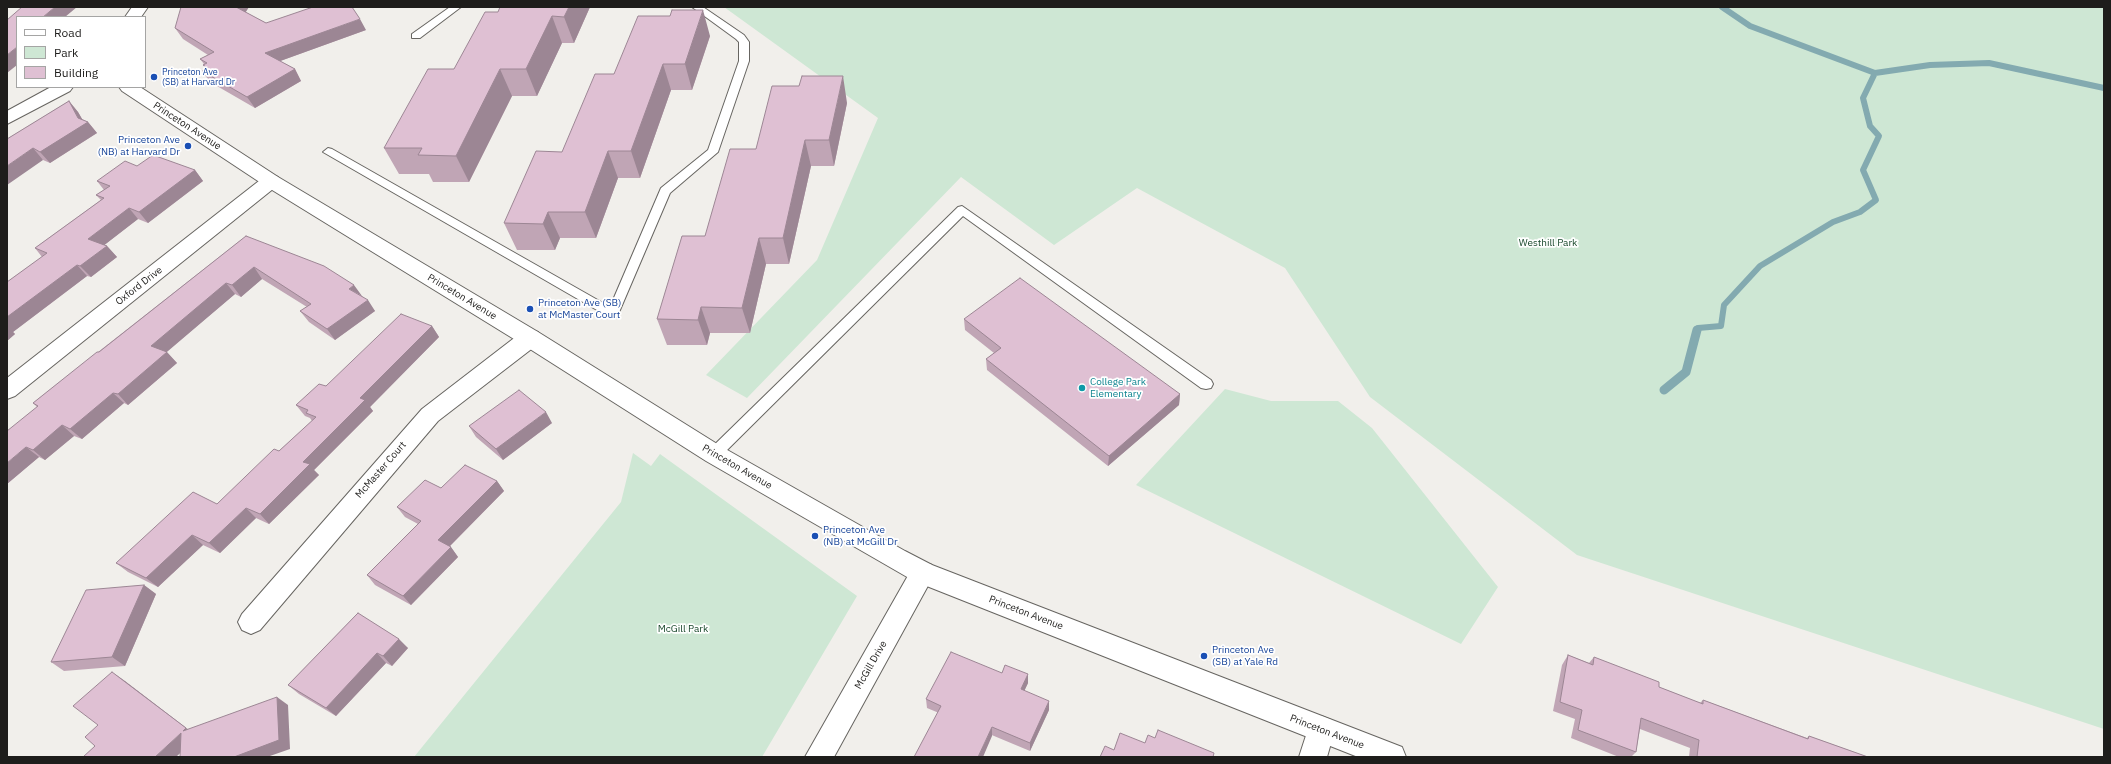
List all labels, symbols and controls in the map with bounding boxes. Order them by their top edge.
legend [16,16,146,88]
text: Road [54,25,82,40]
text: Park [54,45,78,60]
text: Building [54,65,98,80]
place label: Princeton Ave (SB) at Harvard Dr [162,67,235,88]
marker: Princeton Ave (SB) at Harvard Dr [149,72,159,82]
street label: Princeton Avenue [151,100,223,152]
place label: Princeton Ave (NB) at Harvard Dr [98,134,180,158]
marker: Princeton Ave (NB) at Harvard Dr [183,141,193,151]
park label: Westhill Park [1519,237,1577,249]
street label: Oxford Drive [113,264,165,308]
street label: Princeton Avenue [425,272,499,322]
place label: Princeton Ave (SB) at McMaster Court [538,297,621,320]
marker: Princeton Ave (SB) at McMaster Court [525,304,535,314]
place label: College Park Elementary [1090,376,1146,400]
marker: College Park Elementary [1077,383,1087,393]
street label: McMaster Court [353,439,409,501]
street label: Princeton Avenue [700,442,774,492]
place label: Princeton Ave (NB) at McGill Dr [823,524,898,548]
marker: Princeton Ave (NB) at McGill Dr [810,531,820,541]
street label: Princeton Avenue [987,593,1065,633]
park label: McGill Park [658,623,708,635]
street label: McGill Drive [852,639,890,691]
place label: Princeton Ave (SB) at Yale Rd [1212,644,1278,668]
marker: Princeton Ave (SB) at Yale Rd [1199,651,1209,661]
street label: Princeton Avenue [1288,712,1366,752]

